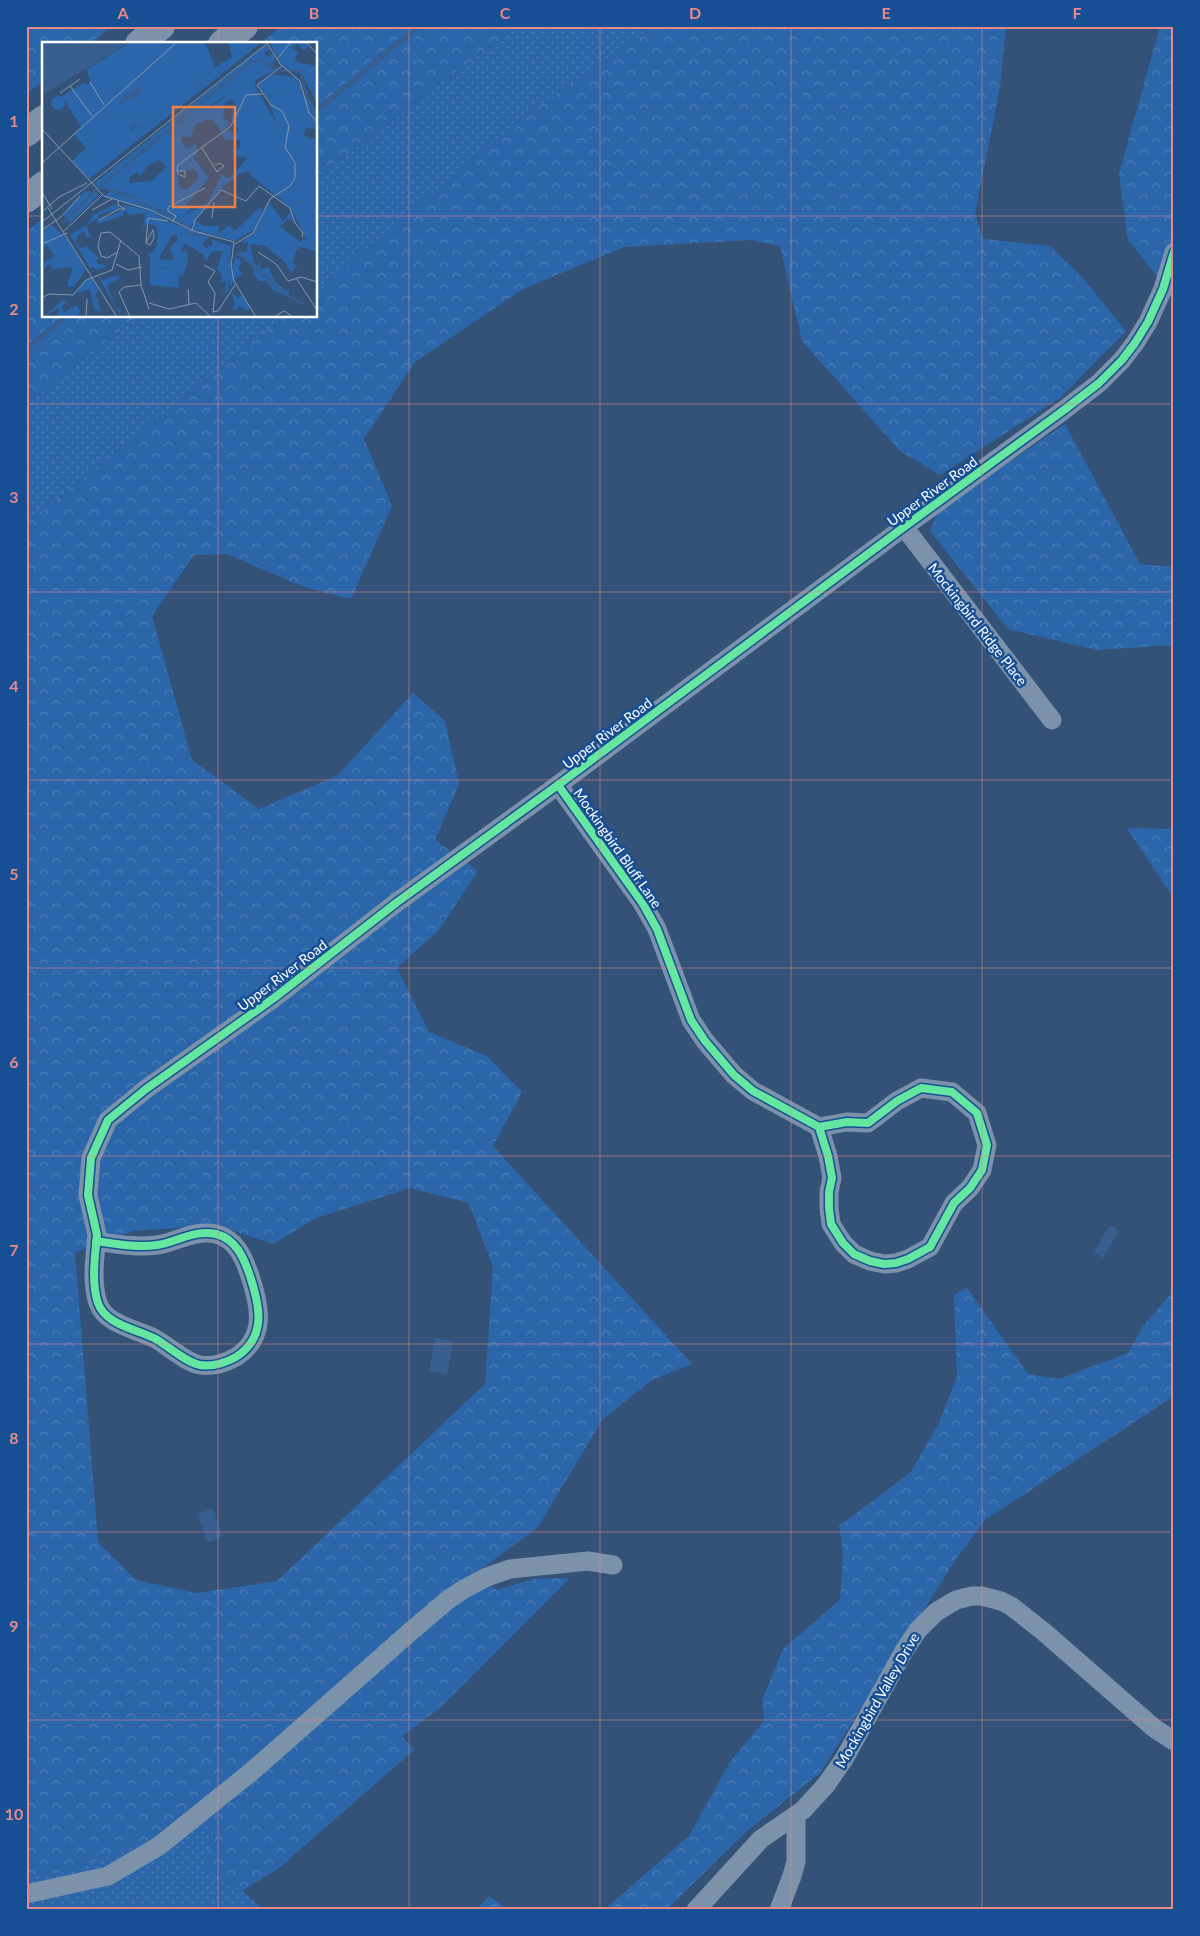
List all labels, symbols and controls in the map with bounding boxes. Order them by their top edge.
text: A [116,3,129,22]
text: B [309,3,319,22]
text: C [500,3,511,22]
text: D [689,3,701,22]
text: E [881,3,891,22]
text: F [1072,3,1082,22]
inset map [42,42,318,318]
text: 1 [9,111,19,130]
text: 2 [9,299,19,318]
street label: Upper River Road [884,453,980,529]
text: 3 [9,487,19,506]
street label: Mockingbird Ridge Place [925,559,1031,689]
text: 4 [9,676,19,695]
street label: Upper River Road [559,694,655,772]
street label: Mockingbird Bluff Lane [570,785,666,911]
text: 5 [9,864,19,883]
street label: Upper River Road [234,936,330,1014]
text: 6 [9,1052,19,1071]
text: 7 [9,1240,19,1259]
text: 8 [9,1428,19,1447]
text: 9 [9,1616,19,1635]
street label: Mockingbird Valley Drive [831,1630,923,1770]
text: 10 [5,1804,23,1823]

